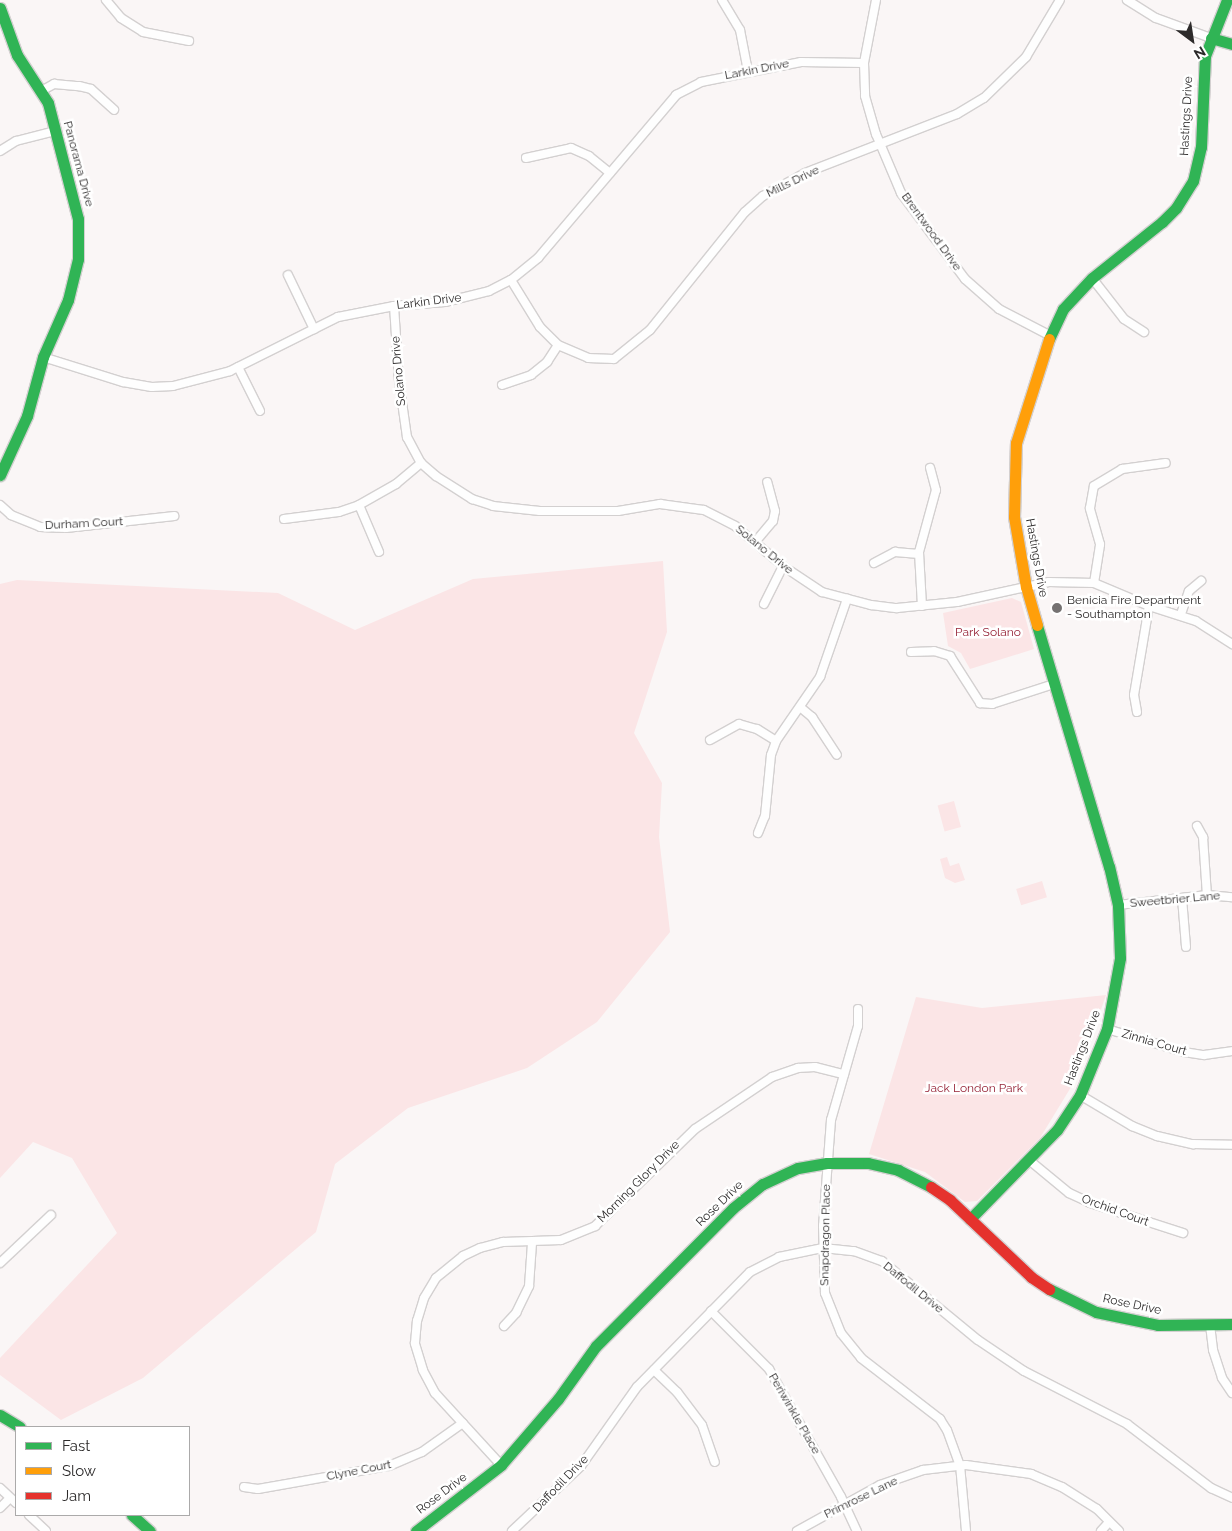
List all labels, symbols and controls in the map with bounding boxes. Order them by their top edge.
north arrow [1167,15,1217,65]
text: N [1191,43,1208,62]
street label: Larkin Drive [724,57,790,83]
street label: Hastings Drive [1178,76,1196,156]
street label: Panorama Drive [60,120,96,208]
street label: Mills Drive [764,163,822,201]
street label: Brentwood Drive [898,190,964,274]
street label: Larkin Drive [396,291,462,313]
street label: Solano Drive [389,335,409,407]
street label: Durham Court [45,515,123,533]
street label: Hastings Drive [1022,518,1050,598]
street label: Solano Drive [732,522,796,578]
place label: Benicia Fire Department - Southampton [1067,594,1201,622]
marker: Benicia Fire Department - Southampton [1051,602,1063,614]
park label: Park Solano [955,626,1021,640]
street label: Sweetbrier Lane [1129,889,1221,911]
street label: Hastings Drive [1062,1008,1104,1088]
street label: Zinnia Court [1120,1027,1188,1059]
park label: Jack London Park [925,1082,1023,1096]
street label: Morning Glory Drive [595,1138,683,1226]
street label: Rose Drive [694,1178,746,1230]
street label: Snapdragon Place [818,1184,834,1286]
street label: Orchid Court [1079,1192,1151,1230]
street label: Daffodil Drive [880,1259,946,1317]
street label: Rose Drive [1101,1292,1163,1318]
street label: Periwinkle Place [765,1371,823,1457]
legend [15,1426,190,1516]
text: Fast [62,1437,90,1455]
street label: Daffodil Drive [530,1452,592,1516]
street label: Clyne Court [325,1458,393,1484]
text: Slow [62,1462,96,1480]
street label: Rose Drive [414,1470,470,1518]
street label: Primrose Lane [822,1474,900,1522]
text: Jam [62,1487,91,1505]

